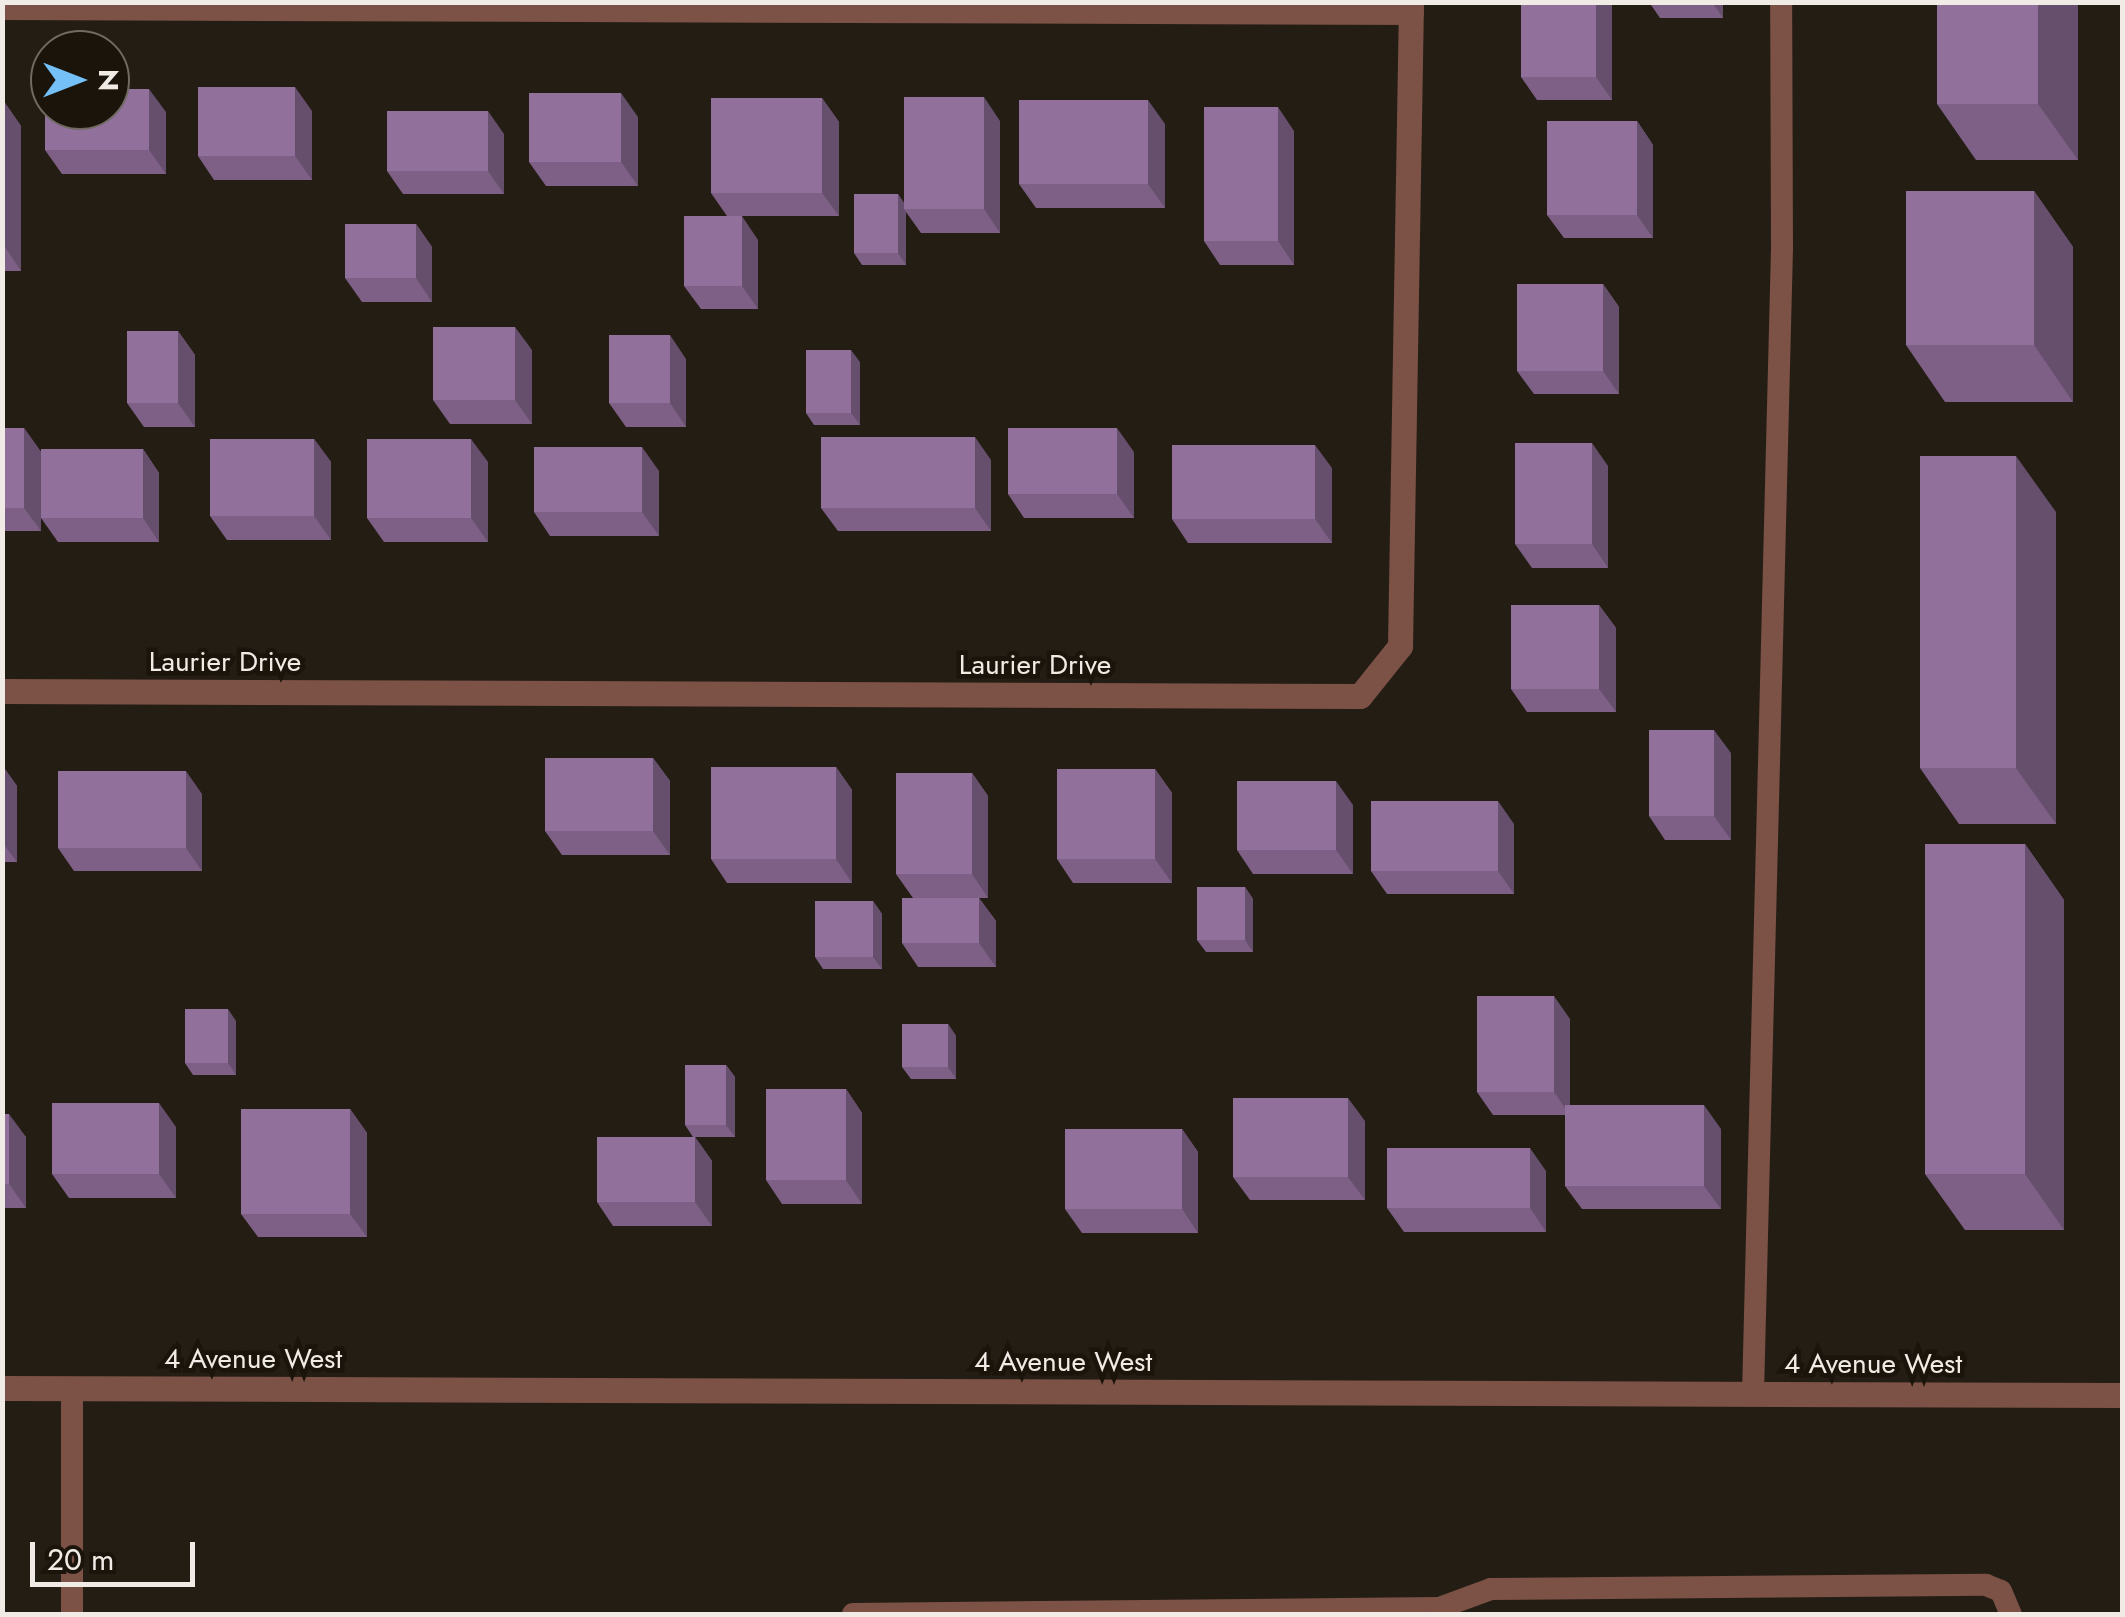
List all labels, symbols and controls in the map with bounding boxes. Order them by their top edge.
north arrow [30,30,130,130]
text: N [88,69,129,91]
street label: Laurier Drive [149,645,301,679]
street label: Laurier Drive [959,648,1111,682]
street label: 4 Avenue West [164,1342,342,1376]
street label: 4 Avenue West [974,1345,1152,1379]
street label: 4 Avenue West [1784,1347,1962,1381]
scale bar [35,1522,200,1584]
text: 20 m [47,1538,114,1581]

